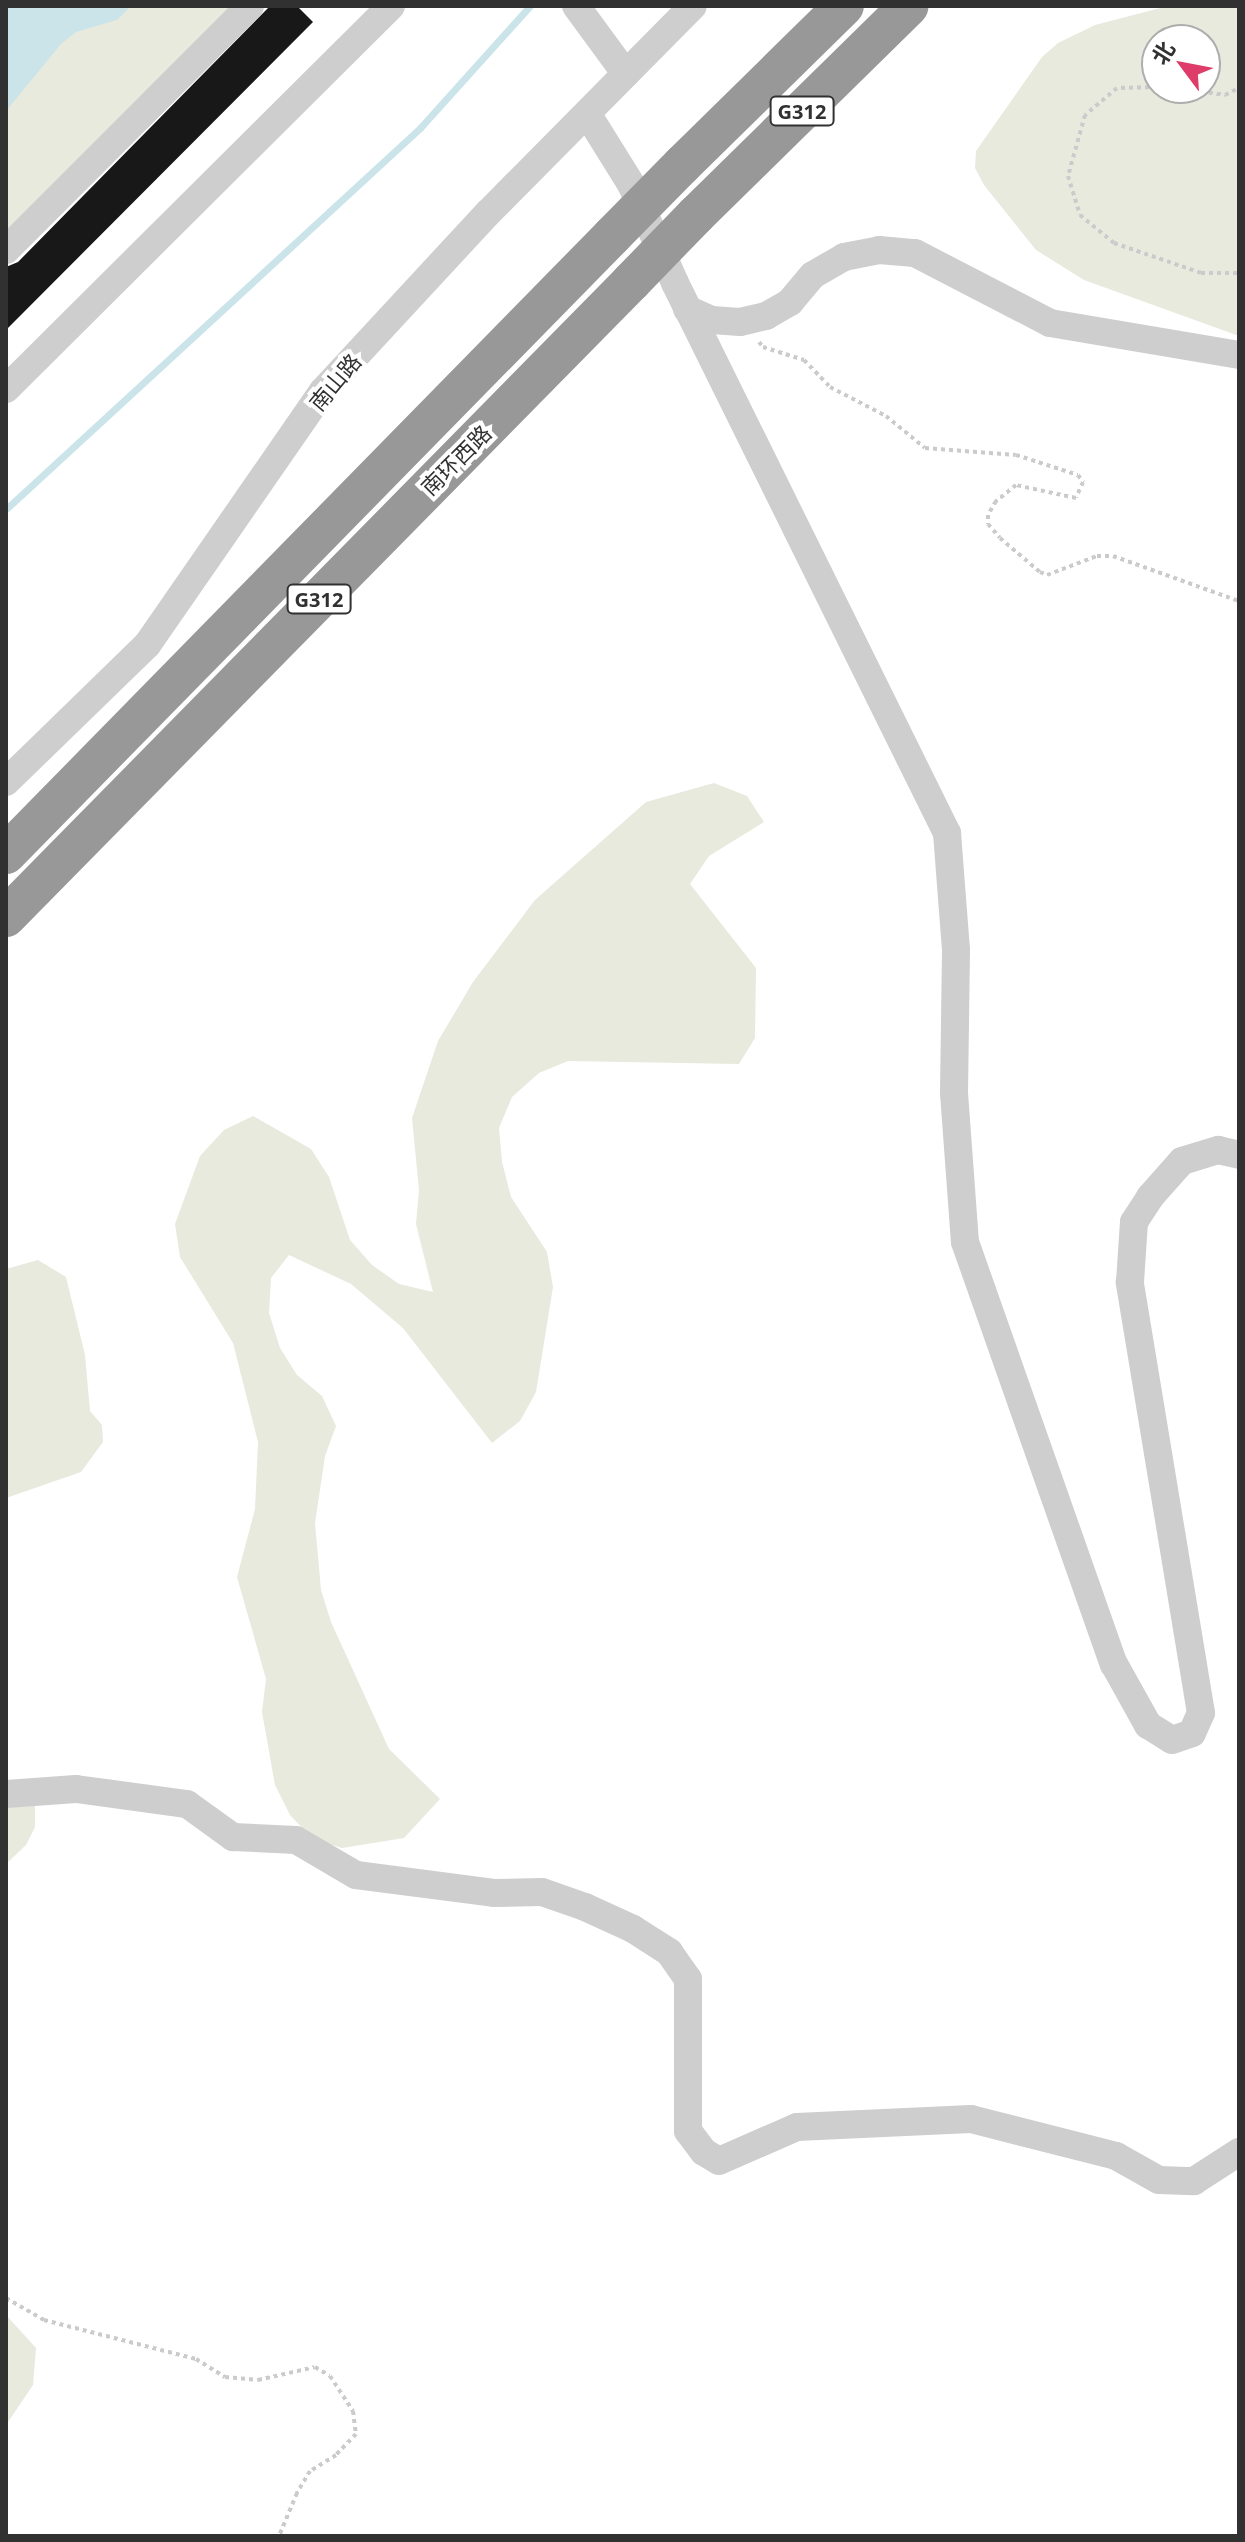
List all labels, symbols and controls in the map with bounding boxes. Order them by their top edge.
north arrow [1141,24,1221,104]
text: 北 [1144,35,1181,70]
road number: G312 [768,95,836,127]
street label: 南山路 [304,348,366,416]
street label: 南环西路 [416,420,496,500]
road number: G312 [285,583,353,615]

